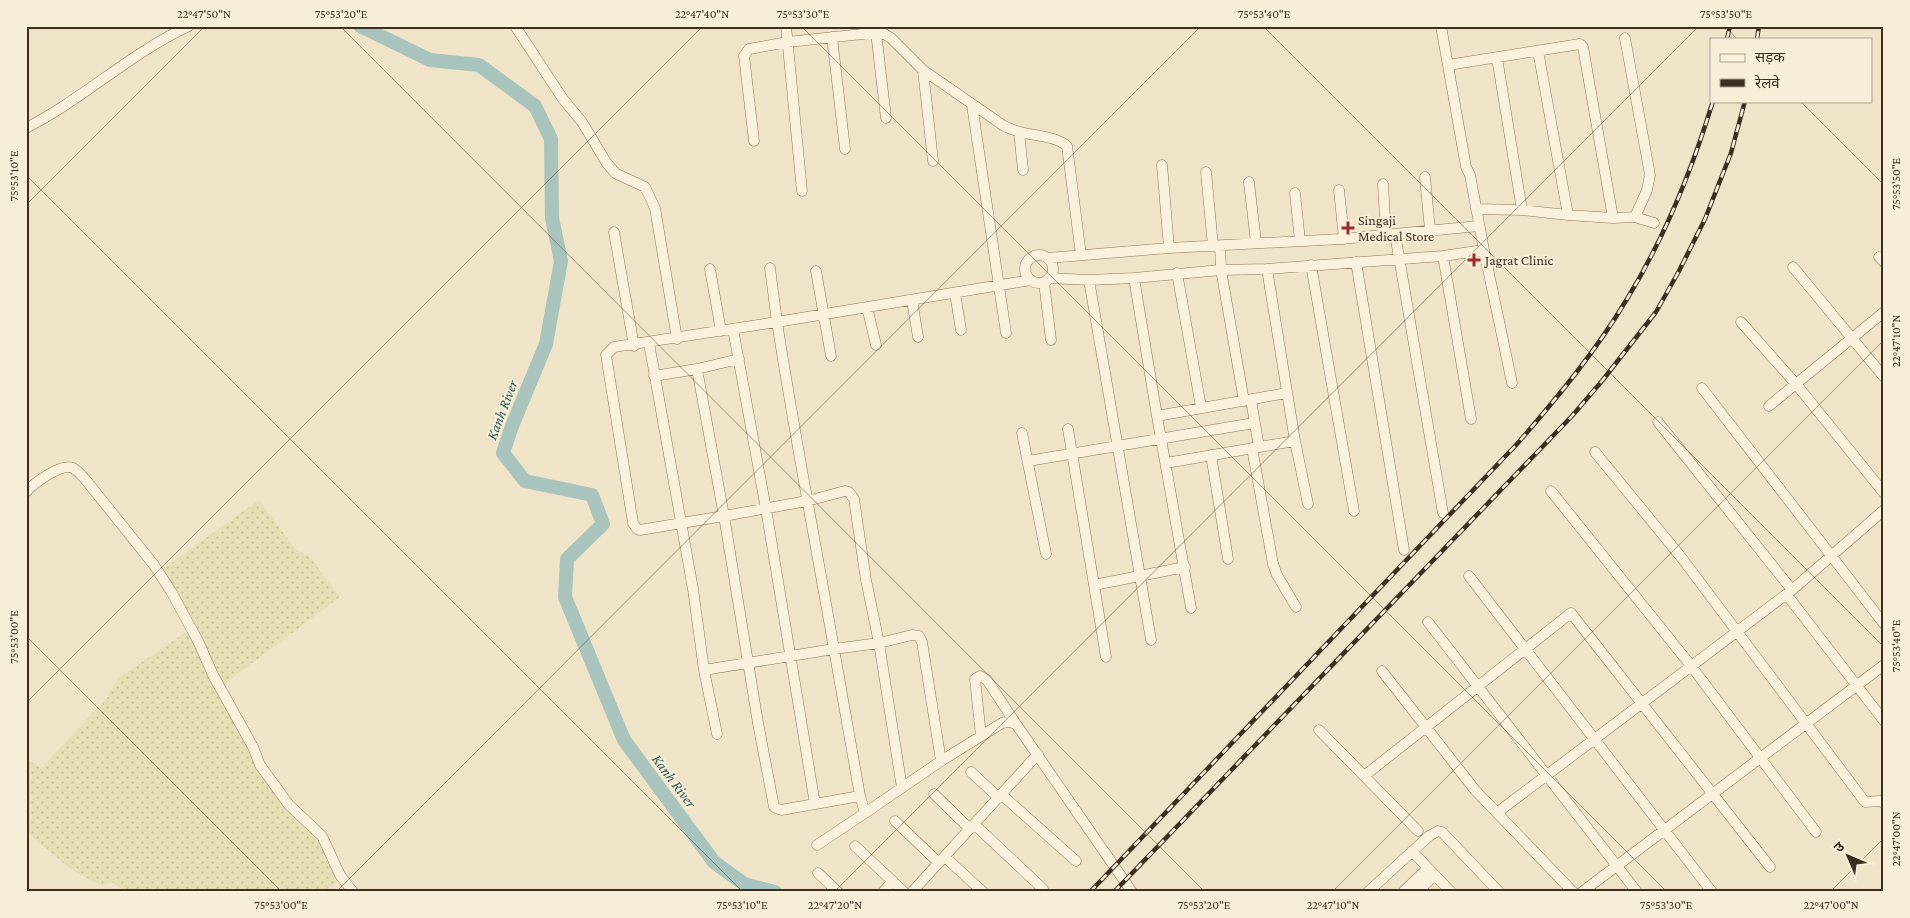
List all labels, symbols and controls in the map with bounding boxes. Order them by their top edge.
text: 22°47'50"N [177,7,231,21]
text: 75°53'20"E [315,7,368,21]
text: 22°47'40"N [675,7,729,21]
text: 75°53'30"E [777,7,830,21]
text: 75°53'40"E [1238,7,1291,21]
text: 75°53'50"E [1700,7,1753,21]
legend [1710,38,1872,102]
text: सड़क [1755,49,1785,65]
text: रेलवे [1754,74,1780,91]
text: 75°53'10"E [7,150,21,202]
text: 75°53'50"E [1889,157,1903,210]
place label: Singaji Medical Store [1358,212,1434,244]
marker: Singaji Medical Store [1342,222,1354,234]
place label: Jagrat Clinic [1483,252,1554,268]
marker: Jagrat Clinic [1467,253,1481,267]
text: 22°47'10"N [1889,315,1903,367]
water label: Kanh River [483,377,521,442]
text: 75°53'00"E [7,610,21,664]
text: 75°53'40"E [1889,619,1903,672]
water label: Kanh River [649,751,700,811]
text: 22°47'00"N [1889,811,1903,867]
north arrow [1822,830,1872,880]
text: उ [1830,838,1848,855]
text: 75°53'00"E [254,898,308,912]
text: 75°53'10"E [716,898,768,912]
text: 22°47'20"N [808,898,862,912]
text: 75°53'20"E [1178,898,1231,912]
text: 22°47'10"N [1307,898,1359,912]
text: 75°53'30"E [1640,898,1693,912]
text: 22°47'00"N [1803,898,1859,912]

